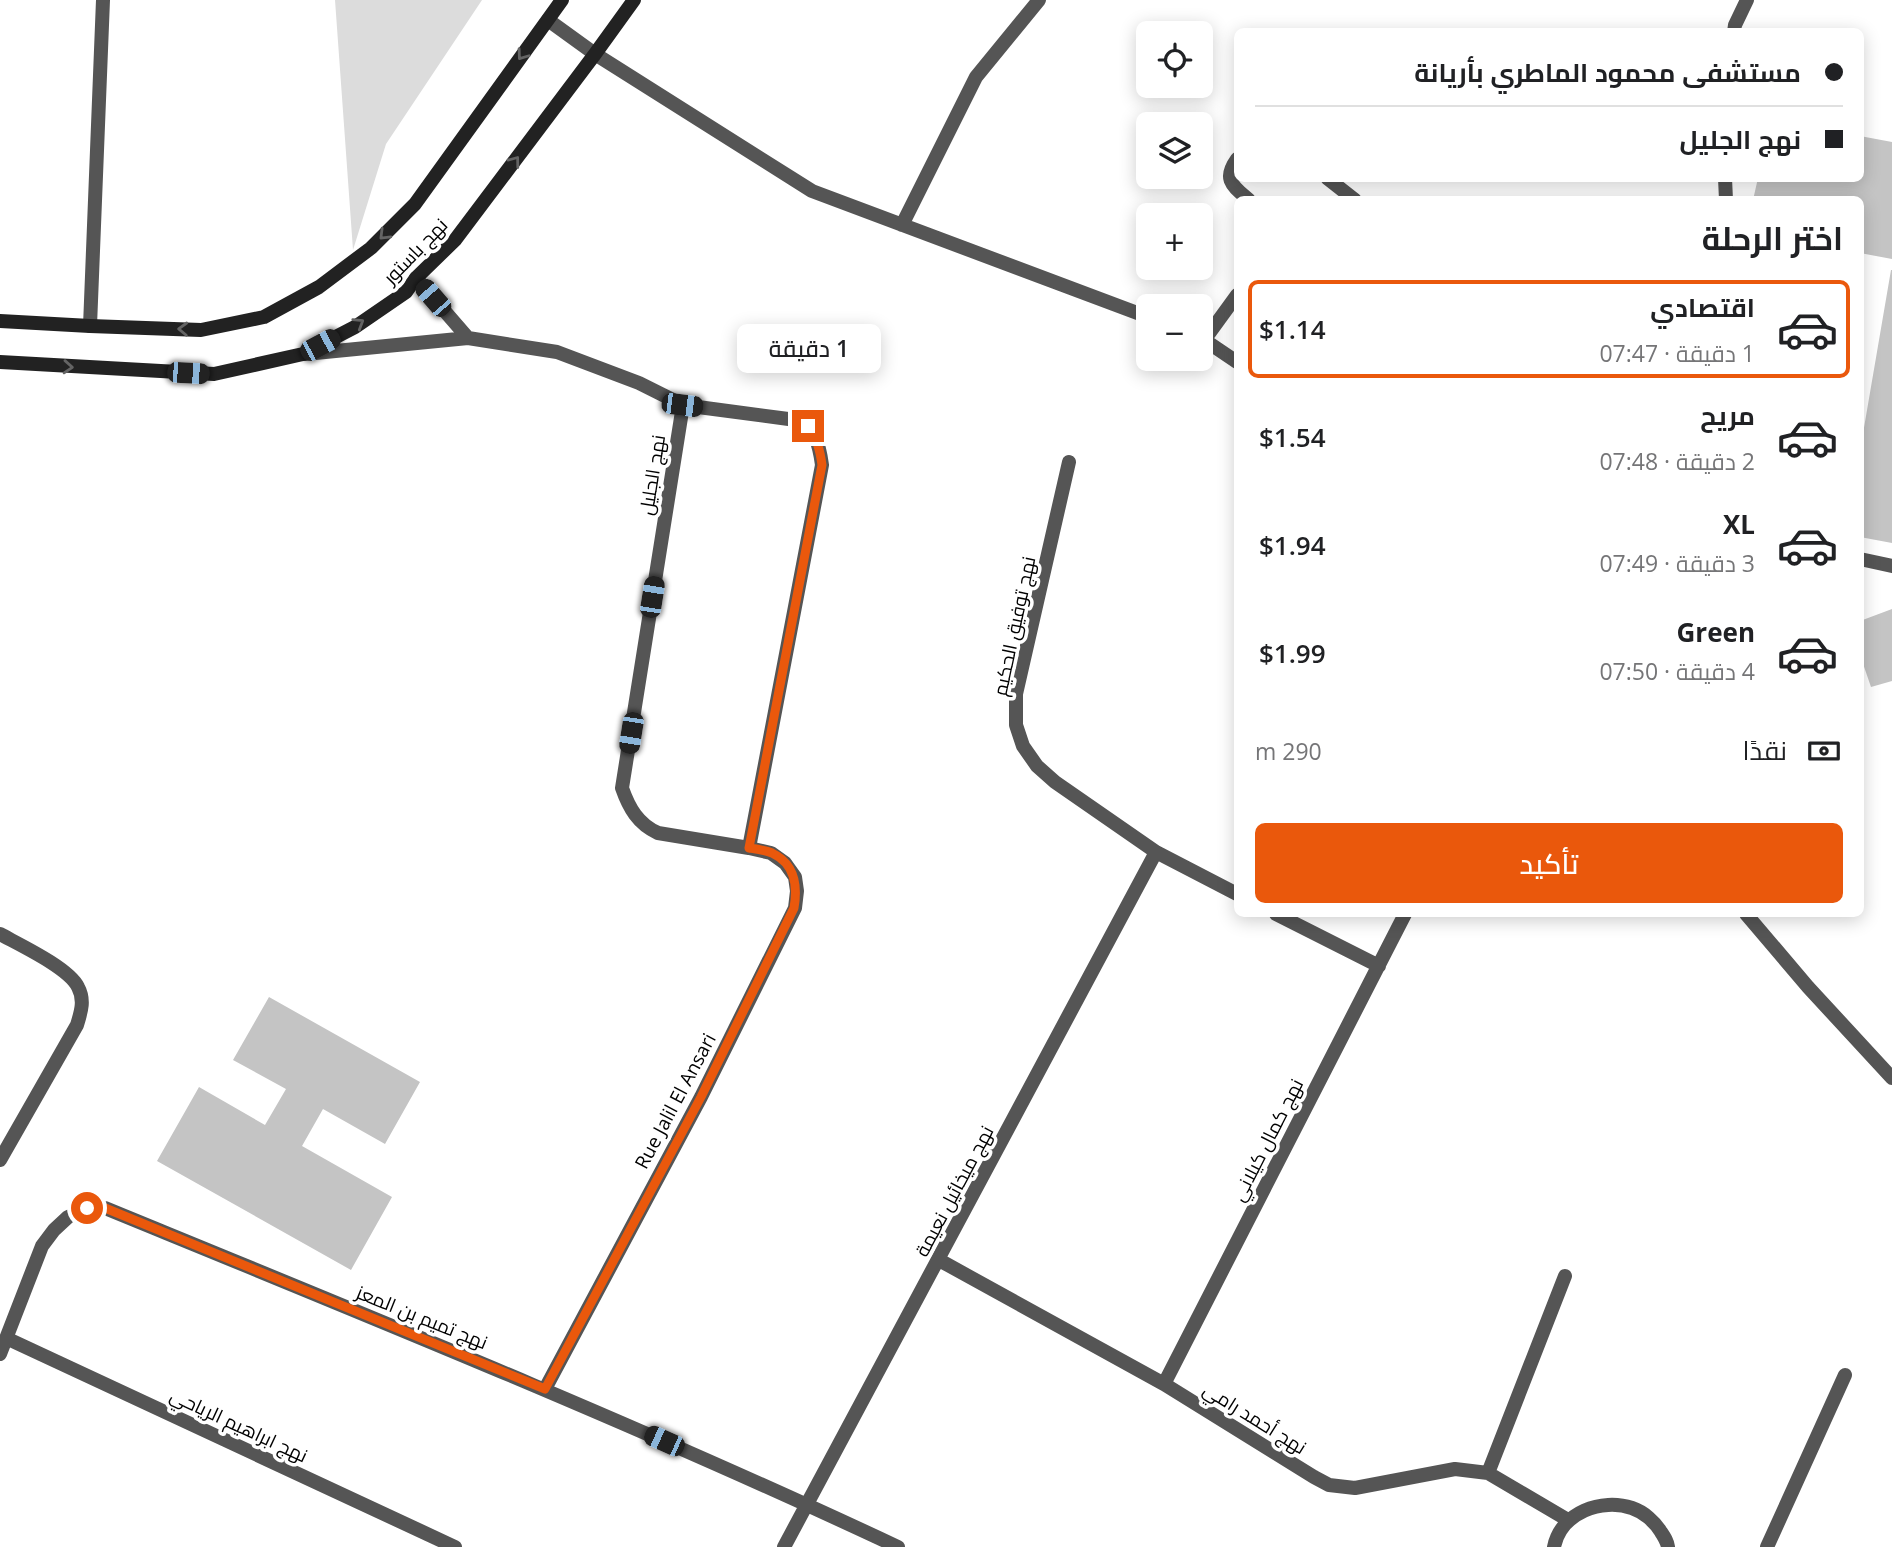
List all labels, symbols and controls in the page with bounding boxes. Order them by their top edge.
map controls [1136,21,1213,371]
button: locate [1136,21,1213,98]
one-way arrow [518,47,530,60]
text: مستشفى محمود الماطري بأريانة [1414,54,1801,90]
button: layers [1136,112,1213,189]
text: نهج الجليل [1680,121,1801,157]
one-way arrow [507,156,519,169]
button: + [1136,203,1213,280]
street label: نهج باستور [376,212,454,291]
text: اختر الرحلة [1702,216,1843,259]
one-way arrow [379,227,392,240]
car [412,275,455,321]
text: اقتصادي [1650,289,1755,325]
button: − [1136,294,1213,371]
icon: car [1776,298,1839,361]
text: $1.14 [1259,311,1326,347]
one-way arrow [351,319,364,332]
one-way arrow [178,322,189,337]
callout: 1 دقيقة [736,324,880,374]
car [297,326,344,364]
text: 1 دقيقة [769,332,849,364]
text: 1 دقيقة · 07:47 [1599,337,1755,369]
one-way arrow [63,359,74,374]
car [167,361,210,385]
car [660,392,705,418]
text: مريح [1700,397,1755,433]
icon: car [1776,406,1839,469]
route end [792,410,824,442]
text: $1.54 [1259,419,1326,455]
street label: نهج الجليل [633,433,672,517]
text: 2 دقيقة · 07:48 [1599,445,1755,477]
text: XL [1723,506,1755,542]
icon: car [1776,514,1839,577]
text: $1.94 [1259,527,1326,563]
text: 3 دقيقة · 07:49 [1599,547,1755,579]
street label: نهج توفيق الحكيم [987,554,1042,698]
car [639,575,666,619]
text: Green [1677,614,1755,650]
icon: car [1776,622,1839,685]
text: $1.99 [1259,635,1326,671]
text: 4 دقيقة · 07:50 [1599,655,1755,687]
car [618,711,645,755]
text: نقدًا [1743,732,1787,768]
icon: cash [1805,732,1843,770]
text: 290 m [1255,735,1322,767]
button: تأكيد [1255,823,1843,903]
street label: Rue Jalil El Ansari [628,1029,722,1173]
street label: نهج كمال كيلاني [1225,1074,1311,1207]
street label: نهج ميخائيل نعيمة [909,1121,1000,1261]
route start [71,1192,103,1224]
street label: نهج تميم بن المعز [351,1278,492,1356]
street label: نهج أحمد رامي [1197,1376,1312,1462]
street label: نهج ابراهيم الرياحي [165,1382,312,1470]
car [641,1423,688,1459]

